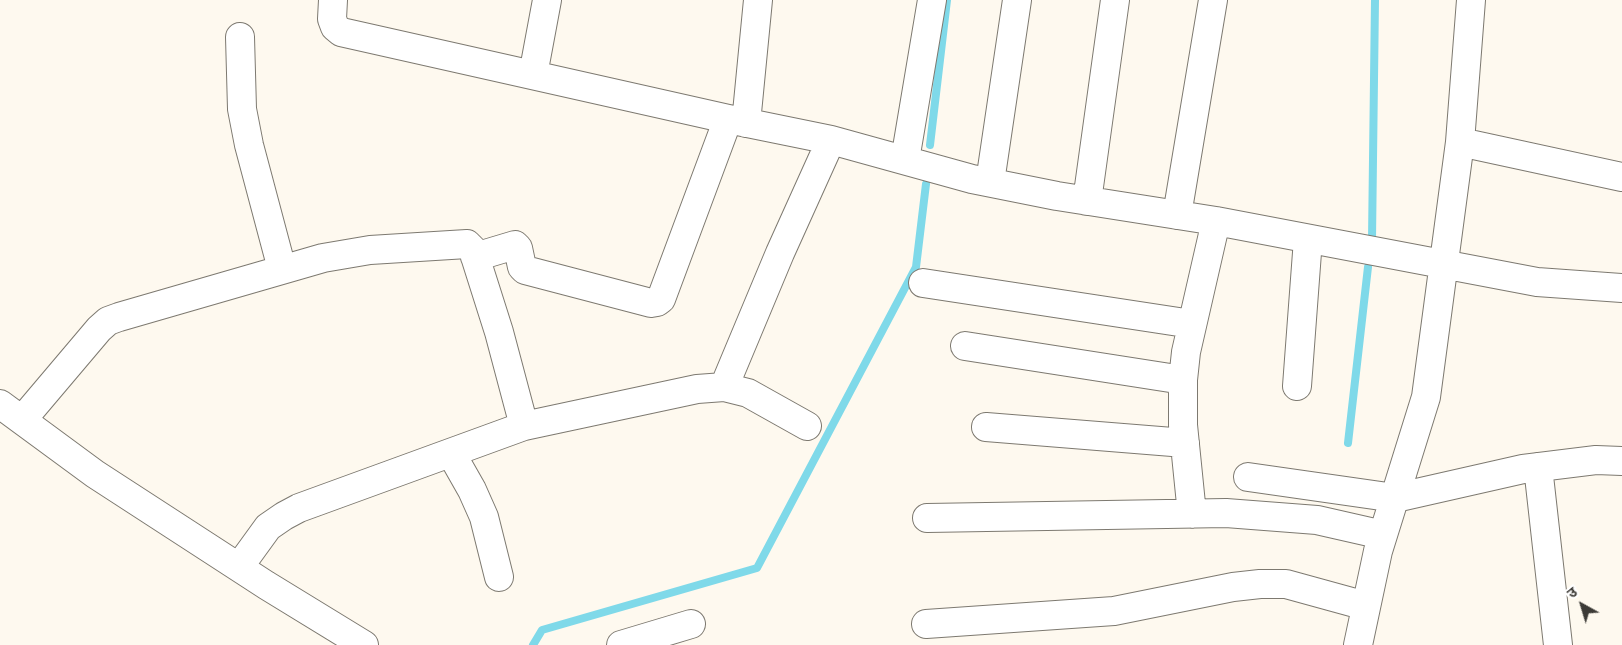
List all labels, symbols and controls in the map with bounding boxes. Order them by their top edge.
north arrow [1557,580,1607,630]
text: उ [1564,585,1580,601]

